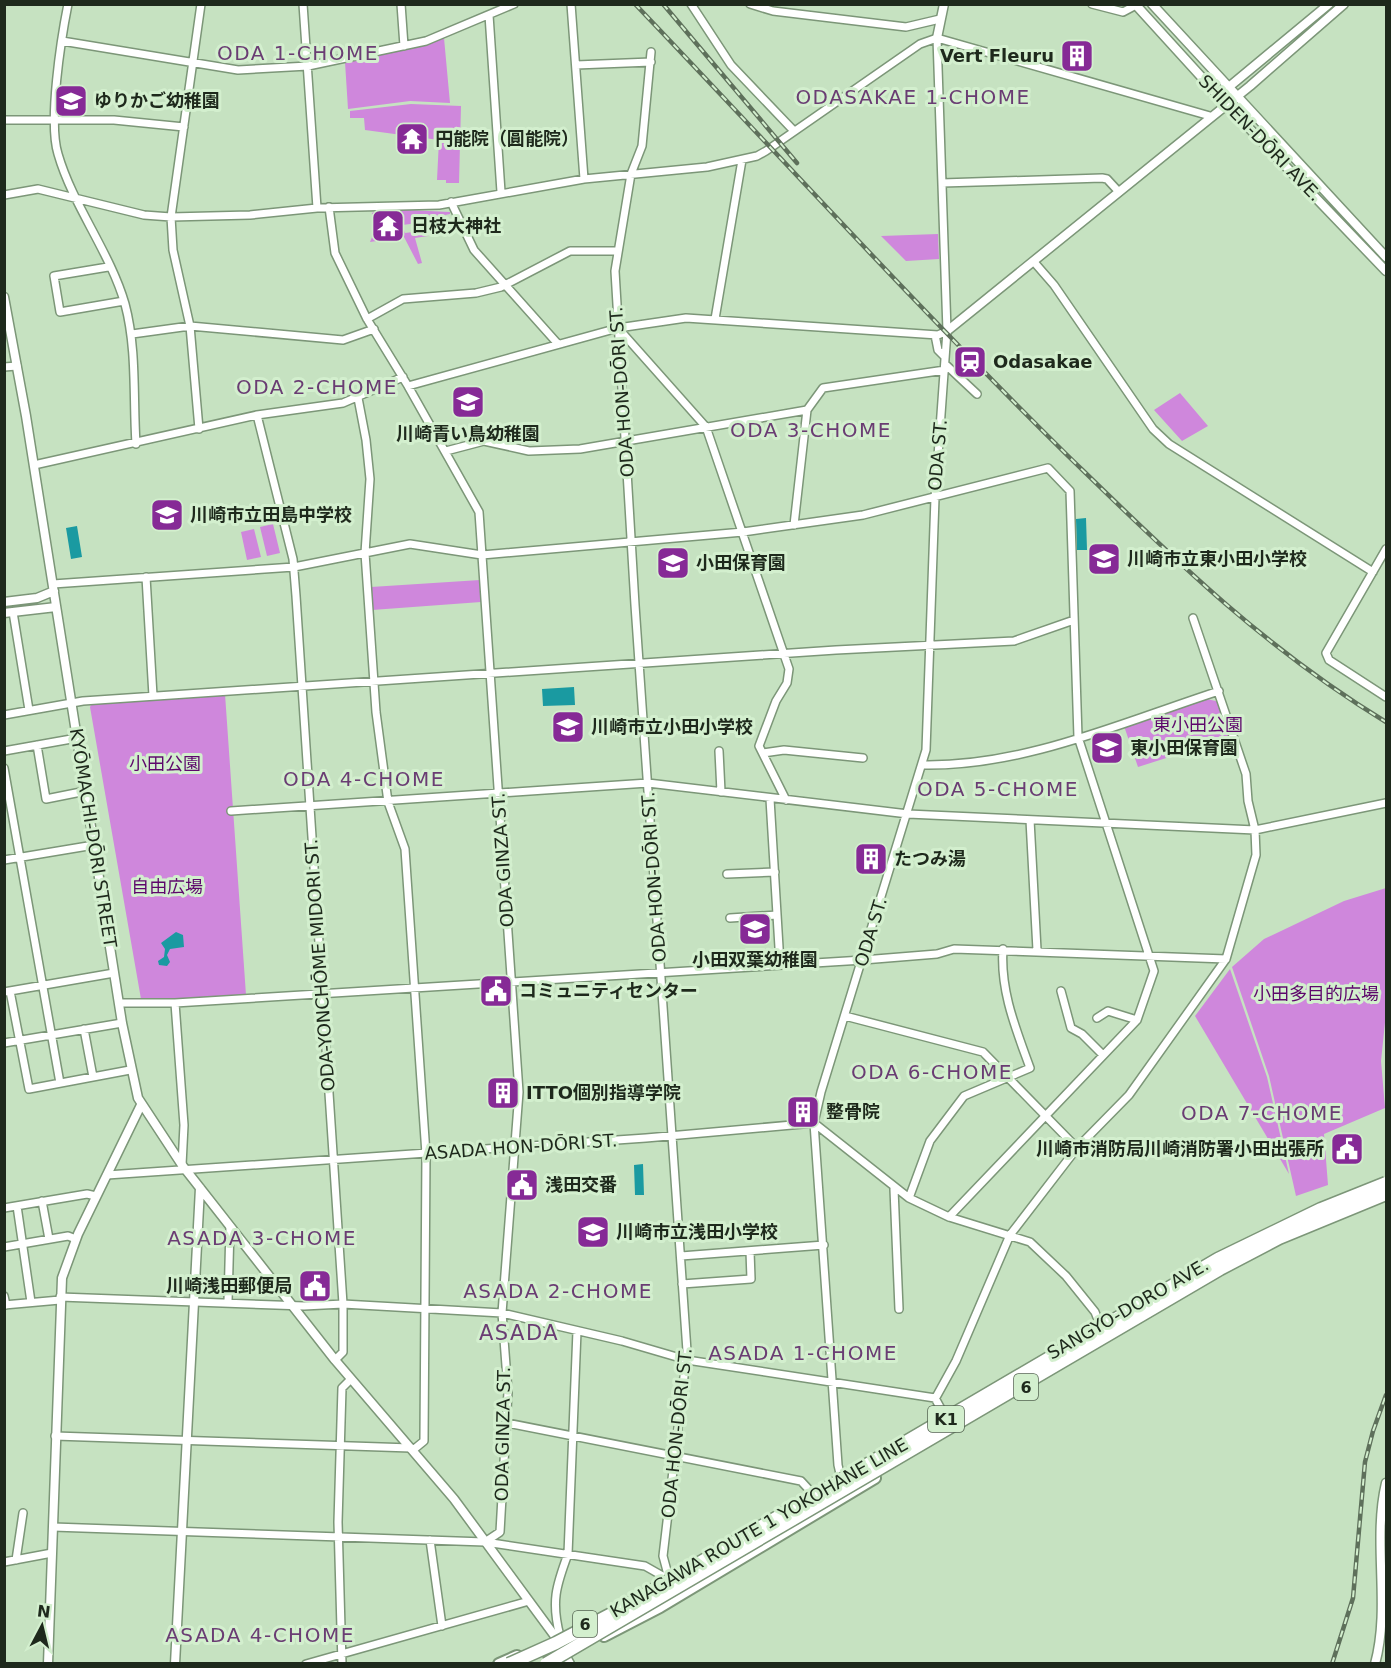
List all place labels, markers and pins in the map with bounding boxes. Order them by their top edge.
building icon: Vert Fleuru [1059,38,1095,74]
place label: Vert Fleuru [940,45,1054,66]
school or university icon: ゆりかご幼稚園 [53,83,89,119]
place label: ゆりかご幼稚園 [94,90,220,111]
temple icon: 円能院（圓能院） [394,121,430,157]
place label: 円能院（圓能院） [435,128,579,149]
temple icon: 日枝大神社 [370,208,406,244]
place label: 日枝大神社 [411,215,501,236]
station icon: Odasakae [952,344,988,380]
place label: Odasakae [993,351,1093,372]
school or university icon: 川崎青い鳥幼稚園 [450,384,486,420]
place label: 川崎青い鳥幼稚園 [396,423,540,444]
school or university icon: 川崎市立田島中学校 [149,497,185,533]
place label: 川崎市立田島中学校 [190,504,352,525]
school or university icon: 川崎市立東小田小学校 [1086,541,1122,577]
school or university icon: 小田保育園 [655,545,691,581]
place label: 川崎市立東小田小学校 [1127,548,1307,569]
place label: 小田保育園 [696,552,786,573]
school or university icon: 川崎市立小田小学校 [550,709,586,745]
place label: 川崎市立小田小学校 [591,716,753,737]
school or university icon: 東小田保育園 [1089,730,1125,766]
place label: 東小田保育園 [1130,737,1238,758]
building icon: たつみ湯 [853,841,889,877]
place label: たつみ湯 [894,848,966,869]
school or university icon: 小田双葉幼稚園 [737,911,773,947]
place label: 小田双葉幼稚園 [692,949,818,970]
public building icon: コミュニティセンター [478,973,514,1009]
place label: コミュニティセンター [519,980,698,1001]
building icon: ITTO個別指導学院 [485,1075,521,1111]
place label: ITTO個別指導学院 [526,1082,681,1103]
building icon: 整骨院 [785,1094,821,1130]
place label: 整骨院 [826,1101,880,1122]
public building icon: 川崎市消防局川崎消防署小田出張所 [1329,1131,1365,1167]
place label: 川崎市消防局川崎消防署小田出張所 [1036,1138,1324,1159]
public building icon: 浅田交番 [504,1167,540,1203]
place label: 浅田交番 [545,1174,617,1195]
school or university icon: 川崎市立浅田小学校 [575,1214,611,1250]
place label: 川崎市立浅田小学校 [616,1221,778,1242]
public building icon: 川崎浅田郵便局 [297,1268,333,1304]
place label: 川崎浅田郵便局 [166,1275,292,1296]

